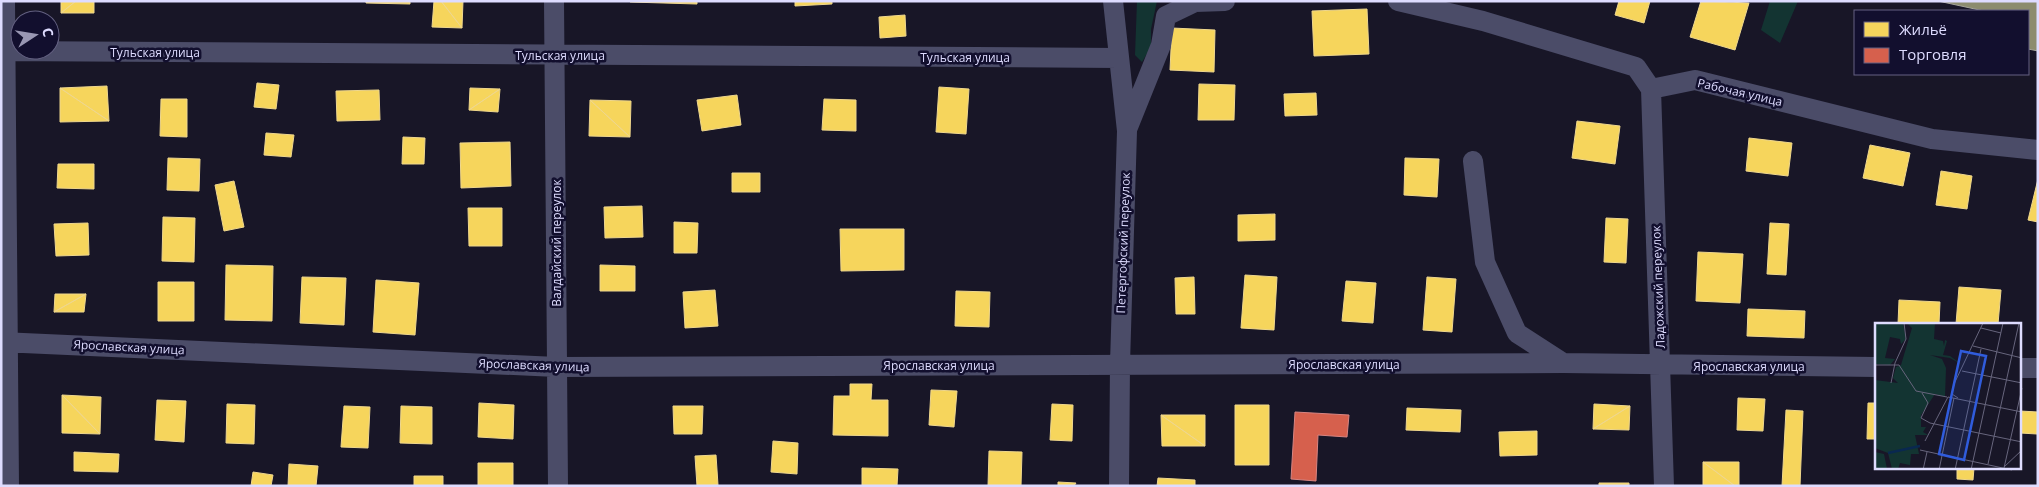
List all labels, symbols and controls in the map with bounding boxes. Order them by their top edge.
north arrow [10,10,60,60]
legend [1854,10,2029,75]
text: Жильё [1899,19,1947,39]
text: С [38,26,58,39]
street label: Тульская улица [110,44,200,61]
text: Торговля [1899,44,1966,64]
street label: Тульская улица [515,47,605,64]
street label: Тульская улица [920,49,1010,66]
street label: Рабочая улица [1696,74,1784,110]
street label: Петергофский переулок [1112,171,1134,314]
street label: Валдайский переулок [548,179,565,307]
street label: Ладожский переулок [1647,224,1669,349]
inset map [1875,323,2022,470]
street label: Ярославская улица [73,336,185,358]
street label: Ярославская улица [478,355,590,375]
street label: Ярославская улица [1288,356,1400,373]
street label: Ярославская улица [883,357,995,374]
street label: Ярославская улица [1693,358,1805,375]

